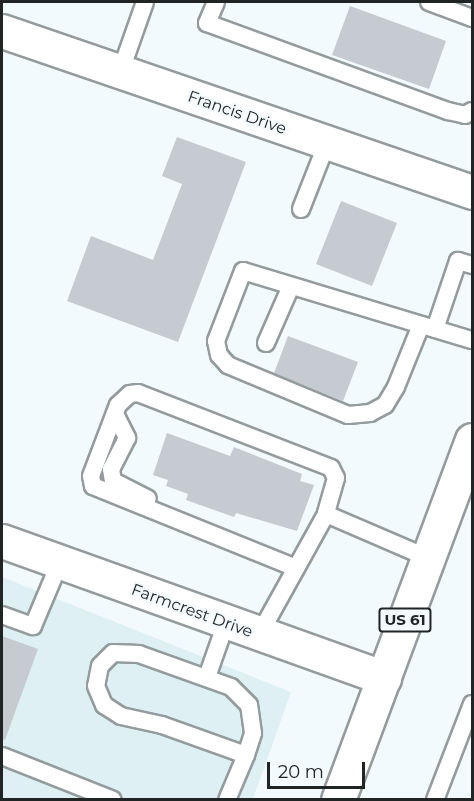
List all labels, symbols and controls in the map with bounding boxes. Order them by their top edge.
street label: Francis Drive [185,87,289,139]
street label: Farmcrest Drive [129,580,255,642]
road number: US 61 [378,608,432,632]
scale bar [270,750,368,788]
text: 20 m [278,761,324,783]

